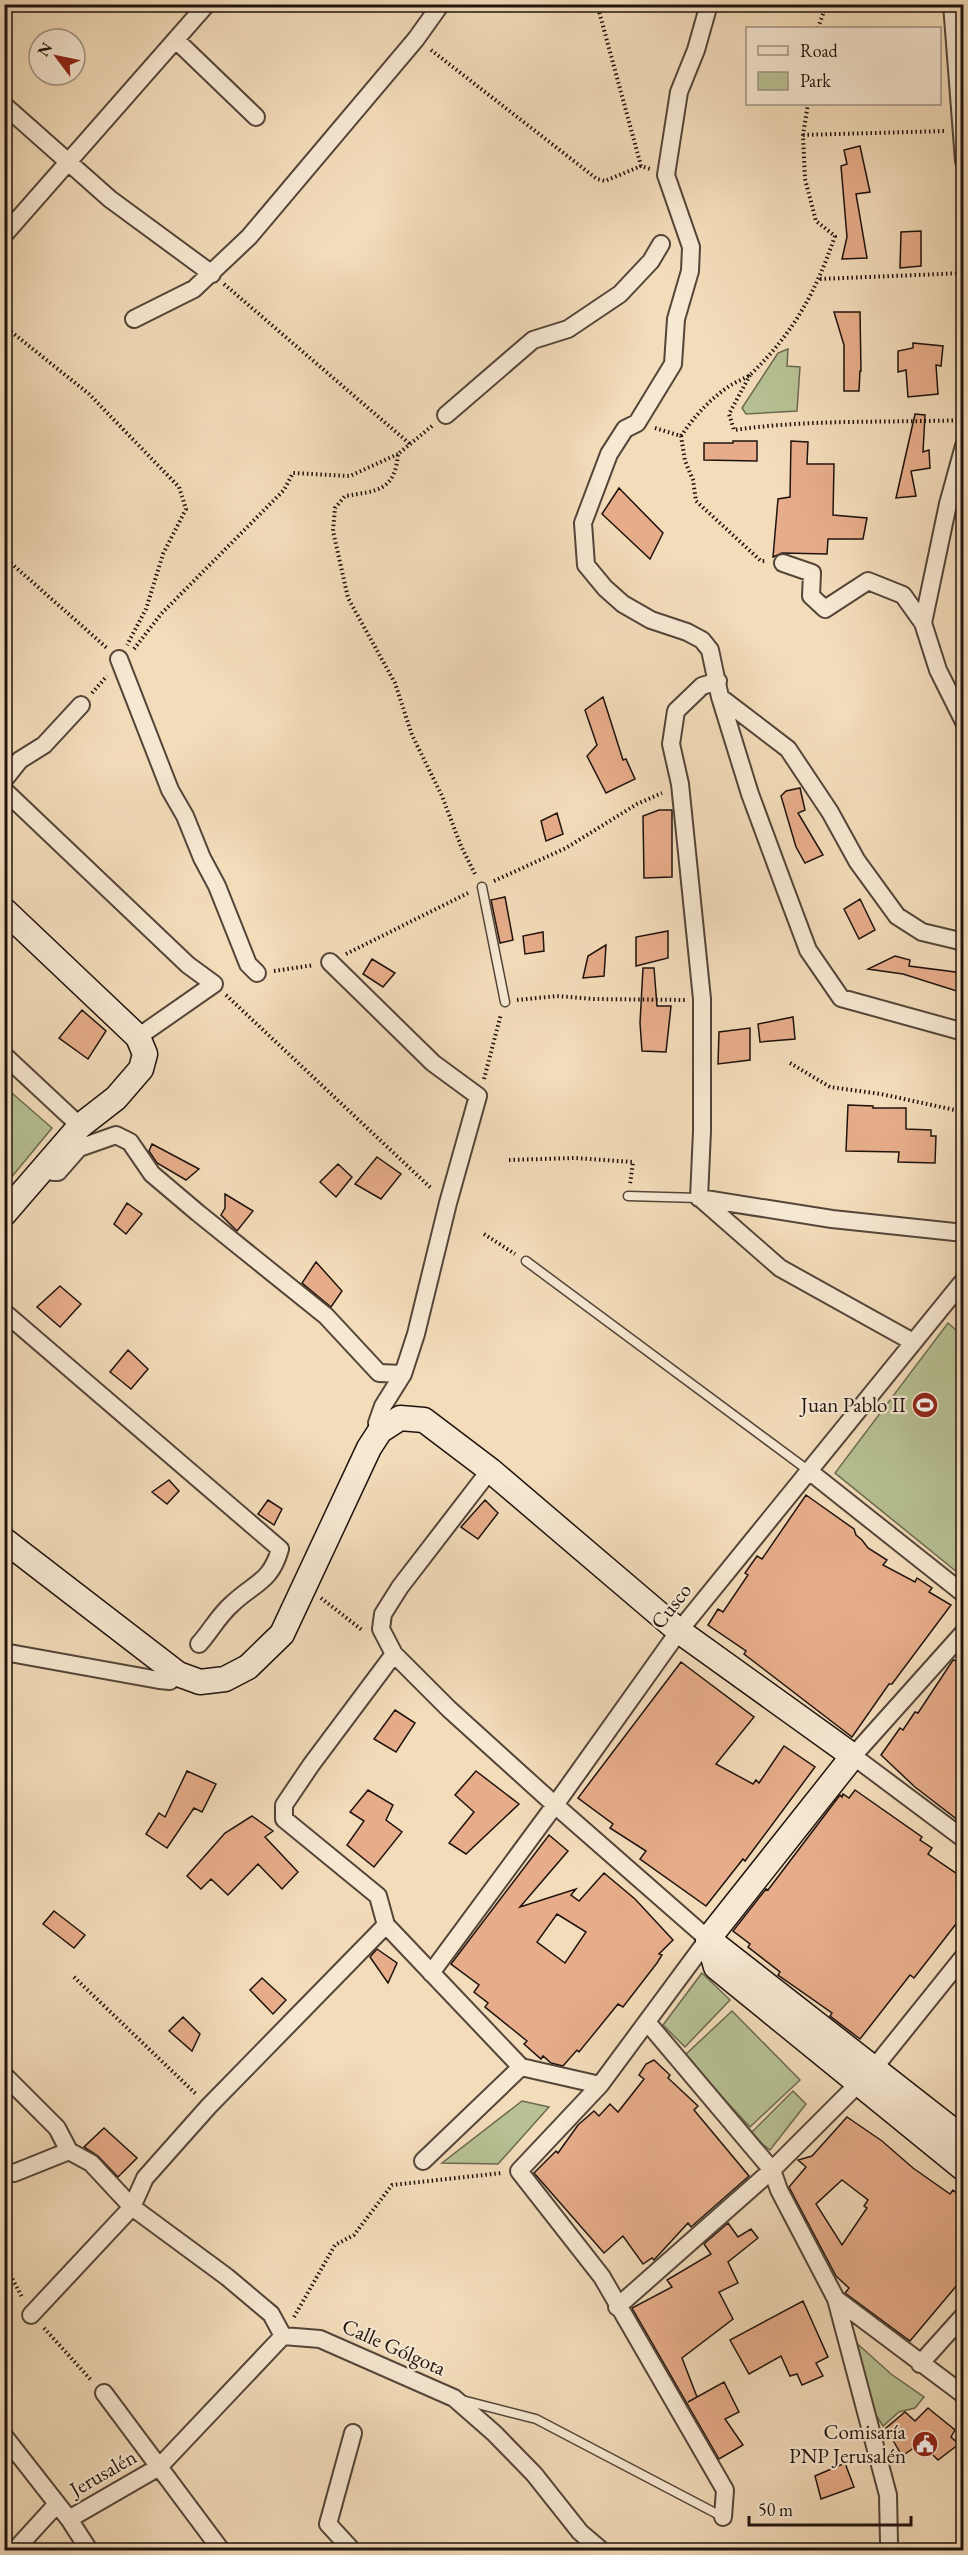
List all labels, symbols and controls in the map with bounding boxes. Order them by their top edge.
north arrow [27,27,87,87]
legend [746,27,941,105]
text: N [32,38,57,60]
text: Road [800,39,839,62]
text: Park [800,69,831,92]
sports icon: Juan Pablo II [910,1390,940,1420]
place label: Juan Pablo II [799,1391,906,1418]
street label: Cusco [644,1577,697,1634]
street label: Calle Gólgota [338,2312,451,2382]
place label: Comisaría PNP Jerusalén [789,2418,907,2469]
public building icon: Comisaría PNP Jerusalén [910,2429,940,2459]
street label: Jerusalén [63,2443,141,2503]
scale bar [749,2489,911,2527]
text: 50 m [758,2498,793,2521]

